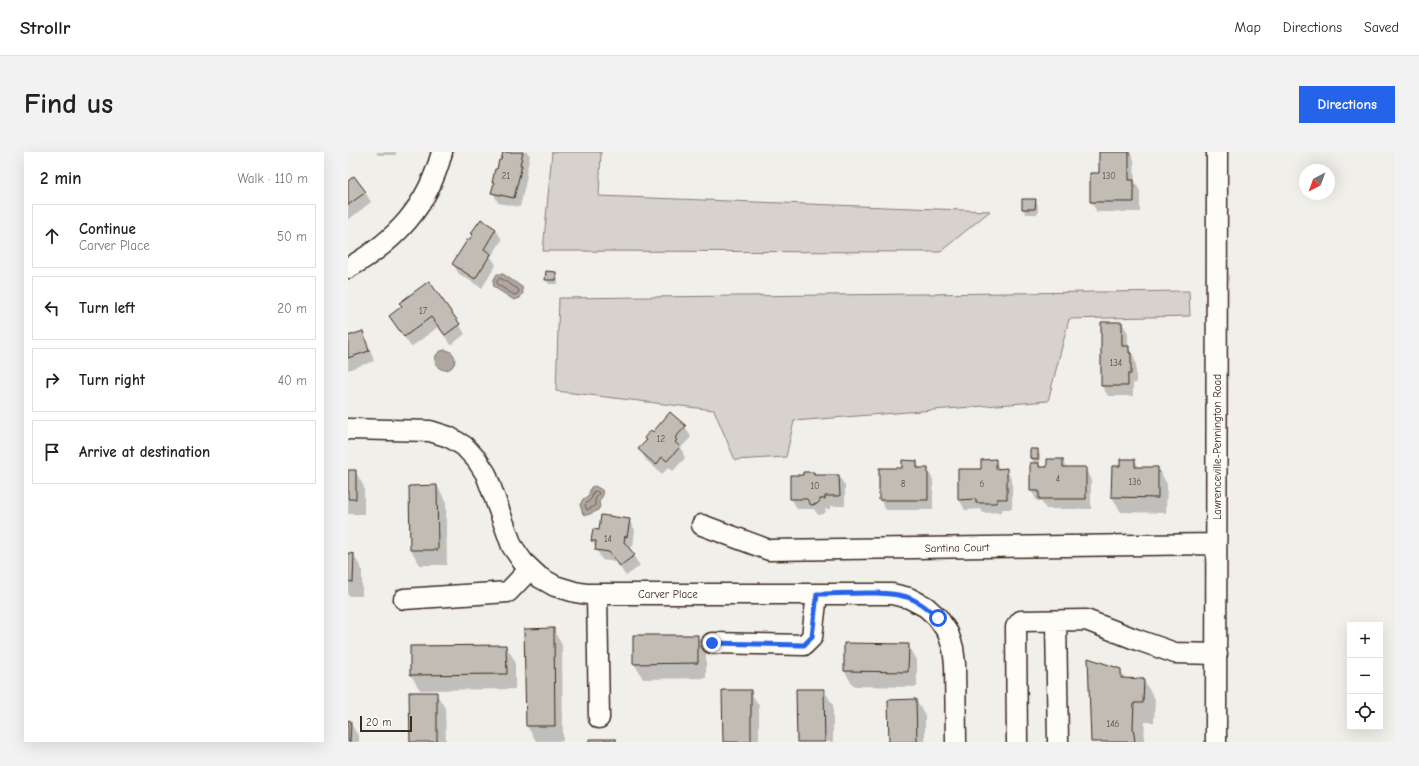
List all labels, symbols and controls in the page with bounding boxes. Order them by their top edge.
text: Strollr [20,17,70,39]
text: Map [1234,19,1261,36]
text: Directions [1283,19,1342,36]
text: Saved [1364,19,1399,36]
button: Directions [1299,86,1395,123]
text: Find us [24,88,113,120]
north arrow [1299,164,1335,200]
text: 2 min [40,169,81,188]
text: Walk · 110 m [237,171,308,186]
house number: 21 [502,171,511,181]
house number: 130 [1102,171,1116,181]
text: Continue [79,220,136,238]
icon: ahead [41,225,63,247]
text: 50 m [277,229,307,244]
text: Carver Place [79,238,150,253]
icon: left [41,297,63,319]
text: Turn left [79,299,135,317]
text: 20 m [277,301,307,316]
house number: 17 [419,306,428,316]
house number: 134 [1110,358,1122,368]
icon: right [41,369,63,391]
text: Turn right [79,371,145,389]
text: 40 m [278,373,307,388]
street label: Lawrenceville-Pennington Road [1211,374,1224,520]
house number: 12 [657,434,665,444]
icon: arrive [41,441,63,463]
text: Arrive at destination [79,443,210,461]
house number: 4 [1056,474,1060,484]
house number: 136 [1129,477,1142,487]
house number: 8 [901,479,906,489]
house number: 6 [980,479,985,489]
house number: 10 [810,481,820,491]
house number: 14 [604,534,612,544]
street label: Santina Court [925,541,990,555]
street label: Carver Place [638,588,698,601]
route start [929,609,947,627]
map controls [1347,622,1383,730]
button: + [1347,622,1383,658]
route end [703,634,721,652]
button: − [1347,658,1383,694]
button: locate [1347,694,1383,730]
scale bar [360,714,412,733]
text: 20 m [366,716,391,729]
house number: 146 [1107,719,1120,729]

